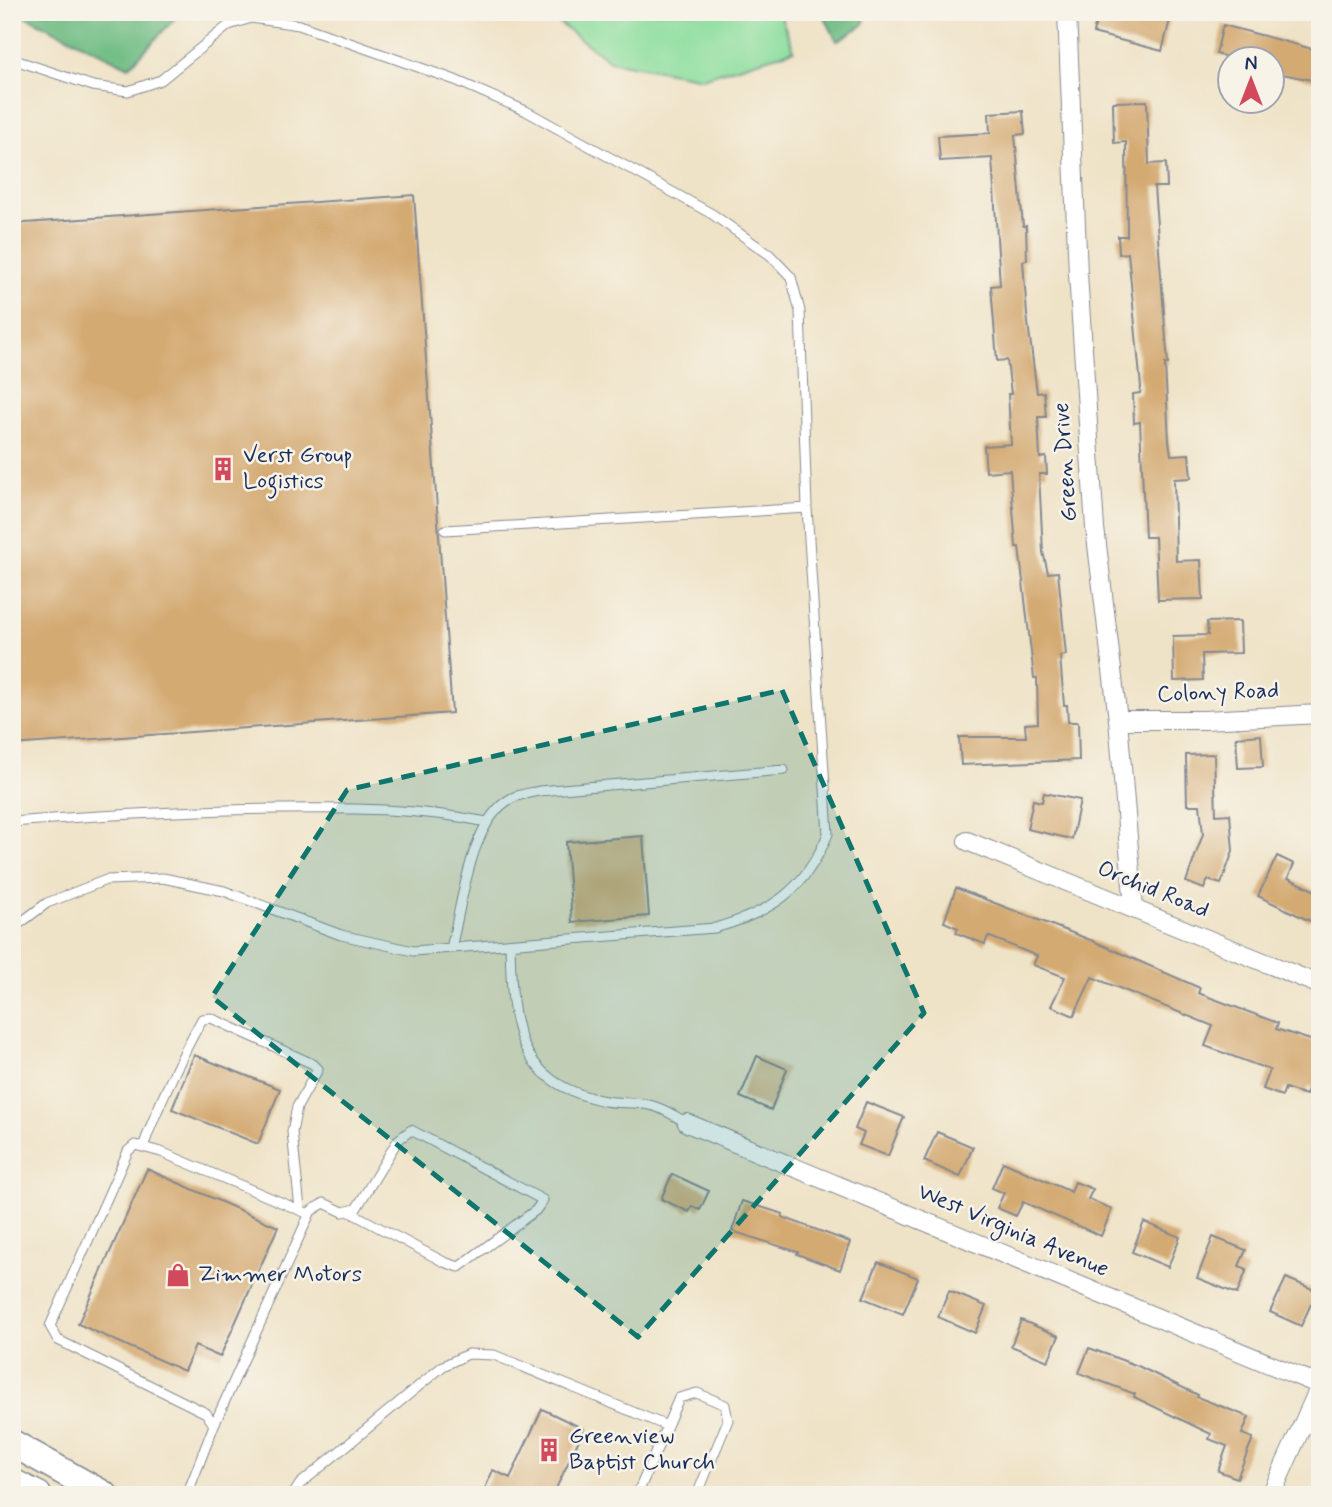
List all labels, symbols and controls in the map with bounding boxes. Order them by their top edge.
north arrow [1216,46,1286,116]
text: N [1245,52,1257,77]
street label: Green Drive [1047,401,1085,523]
place label: Verst Group Logistics [243,441,353,499]
building icon: Verst Group Logistics [209,455,237,483]
street label: Colony Road [1156,676,1280,710]
street label: Orchid Road [1093,854,1213,926]
street label: West Virginia Avenue [912,1177,1113,1287]
place label: Zimmer Motors [198,1260,362,1290]
shop icon: Zimmer Motors [164,1261,192,1289]
place label: Greenview Baptist Church [569,1422,715,1478]
building icon: Greenview Baptist Church [535,1436,563,1464]

